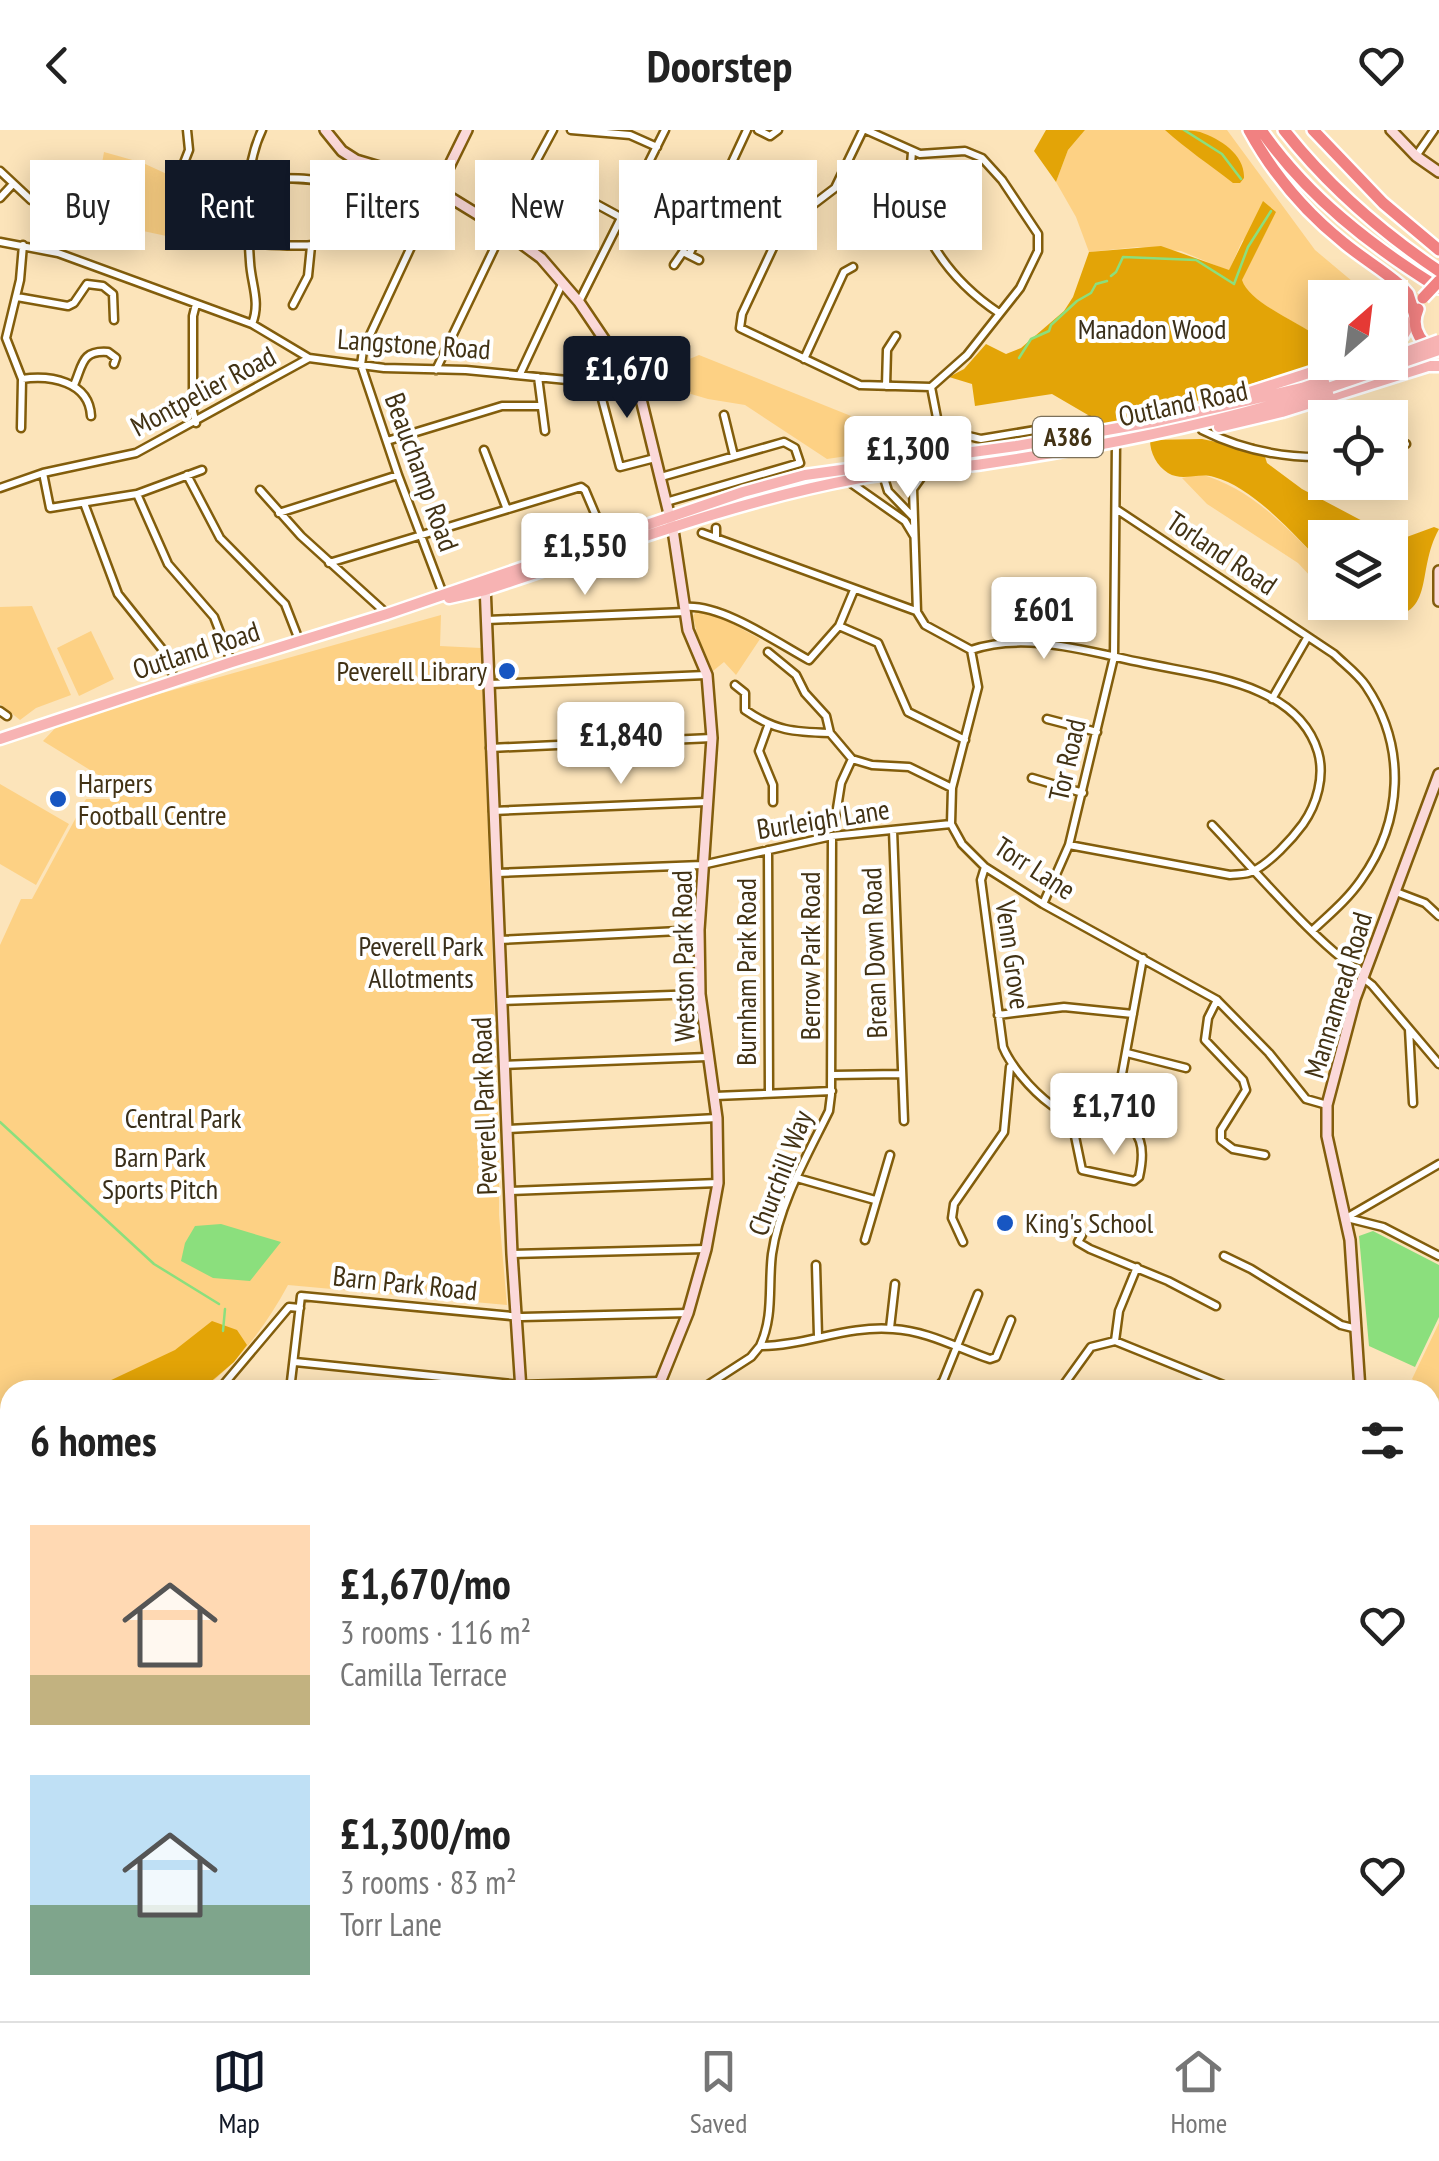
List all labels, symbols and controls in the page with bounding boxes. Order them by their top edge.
text: Doorstep [647,36,792,94]
icon: back [30,38,85,93]
icon: heart [1354,38,1409,93]
chip: Buy [30,160,145,250]
chip: Rent [165,160,290,250]
chip: Filters [310,160,455,250]
chip: New [475,160,599,250]
chip: Apartment [619,160,817,250]
chip: House [837,160,982,250]
north arrow [1308,280,1408,380]
map controls [1308,280,1408,620]
park label: Manadon Wood [1078,310,1226,347]
street label: Langstone Road [336,320,492,367]
pin: £1,670 [546,336,708,421]
street label: Montpelier Road [124,337,282,444]
text: £1,670 [585,347,669,389]
street label: Outland Road [1115,371,1251,434]
street label: Beauchamp Road [377,388,468,556]
button: locate [1308,400,1408,500]
pin: £1,300 [827,416,989,501]
road number: A386 [1033,417,1103,457]
text: £1,300 [866,427,950,469]
street label: Torland Road [1160,502,1285,603]
pin: £1,550 [504,513,666,598]
button: layers [1308,520,1408,620]
text: £1,550 [543,524,627,566]
pin: £601 [985,577,1103,662]
text: £601 [1013,588,1075,630]
street label: Outland Road [128,612,264,687]
place label: Peverell Library [337,652,487,689]
marker: Peverell Library [496,660,518,682]
pin: £1,840 [540,702,702,787]
text: £1,840 [579,713,663,755]
street label: Tor Road [1039,715,1094,805]
place label: Harpers Football Centre [78,764,227,833]
marker: Harpers Football Centre [47,788,69,810]
street label: Burleigh Lane [754,790,892,847]
street label: Torr Lane [988,828,1083,907]
street label: Brean Down Road [852,867,895,1039]
street label: Weston Park Road [663,870,702,1042]
street label: Berrow Park Road [791,872,828,1040]
street label: Burnham Park Road [727,878,764,1066]
street label: Venn Grove [987,897,1039,1012]
street label: Mannamead Road [1295,907,1380,1082]
park label: Peverell Park Allotments [358,927,484,996]
street label: Peverell Park Road [462,1016,505,1196]
pin: £1,710 [1033,1073,1195,1158]
text: £1,710 [1072,1084,1156,1126]
park label: Central Park [125,1099,241,1136]
street label: Churchill Way [739,1104,821,1241]
park label: Barn Park Sports Pitch [102,1138,218,1207]
place label: King's School [1025,1204,1154,1241]
marker: King's School [994,1212,1016,1234]
street label: Barn Park Road [331,1257,479,1308]
text: 6 homes [30,1413,157,1468]
icon: filters [1355,1413,1410,1468]
text: £1,670/mo [340,1556,511,1611]
icon: home [110,1565,230,1685]
icon: heart [1355,1598,1410,1653]
text: 3 rooms · 116 m² [340,1611,531,1653]
text: Camilla Terrace [340,1653,507,1695]
text: £1,300/mo [340,1806,511,1861]
icon: home [110,1815,230,1935]
icon: heart [1355,1848,1410,1903]
text: 3 rooms · 83 m² [340,1861,517,1903]
text: Torr Lane [340,1903,442,1945]
tab: Map [212,2044,267,2141]
tab: Saved [690,2044,747,2141]
tab: Home [1171,2044,1227,2141]

